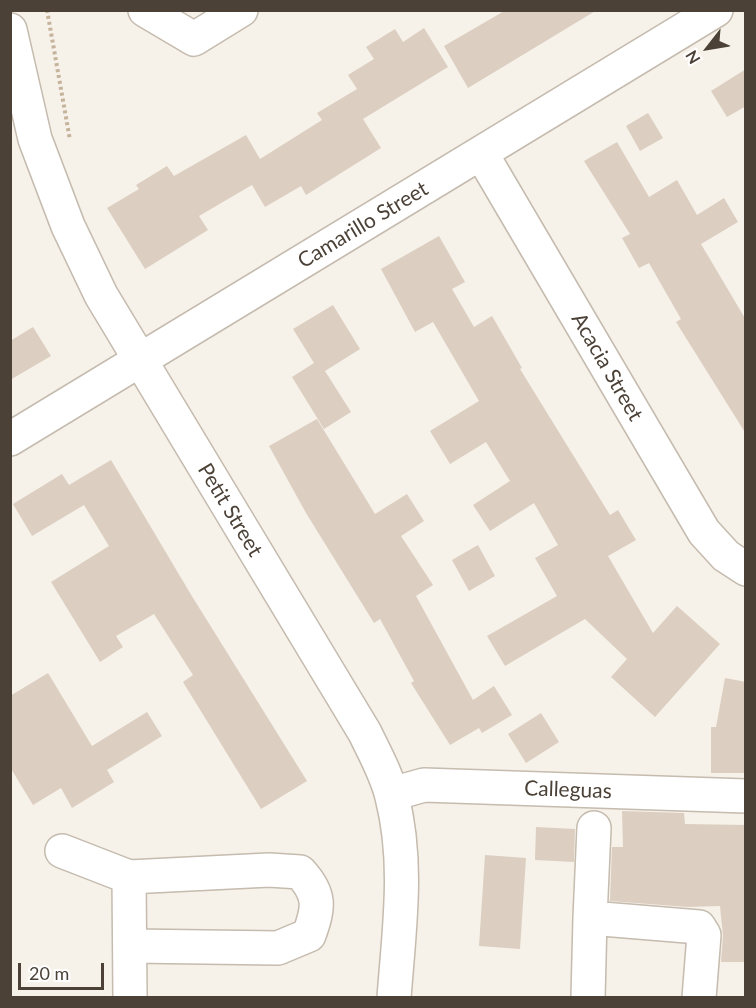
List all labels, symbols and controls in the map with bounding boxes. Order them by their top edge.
north arrow [678,18,738,78]
text: N [681,47,703,68]
street label: Camarillo Street [293,176,433,274]
street label: Acacia Street [566,308,648,426]
street label: Petit Street [192,459,268,561]
street label: Calleguas [524,776,612,804]
scale bar [21,951,106,989]
text: 20 m [29,962,69,984]

